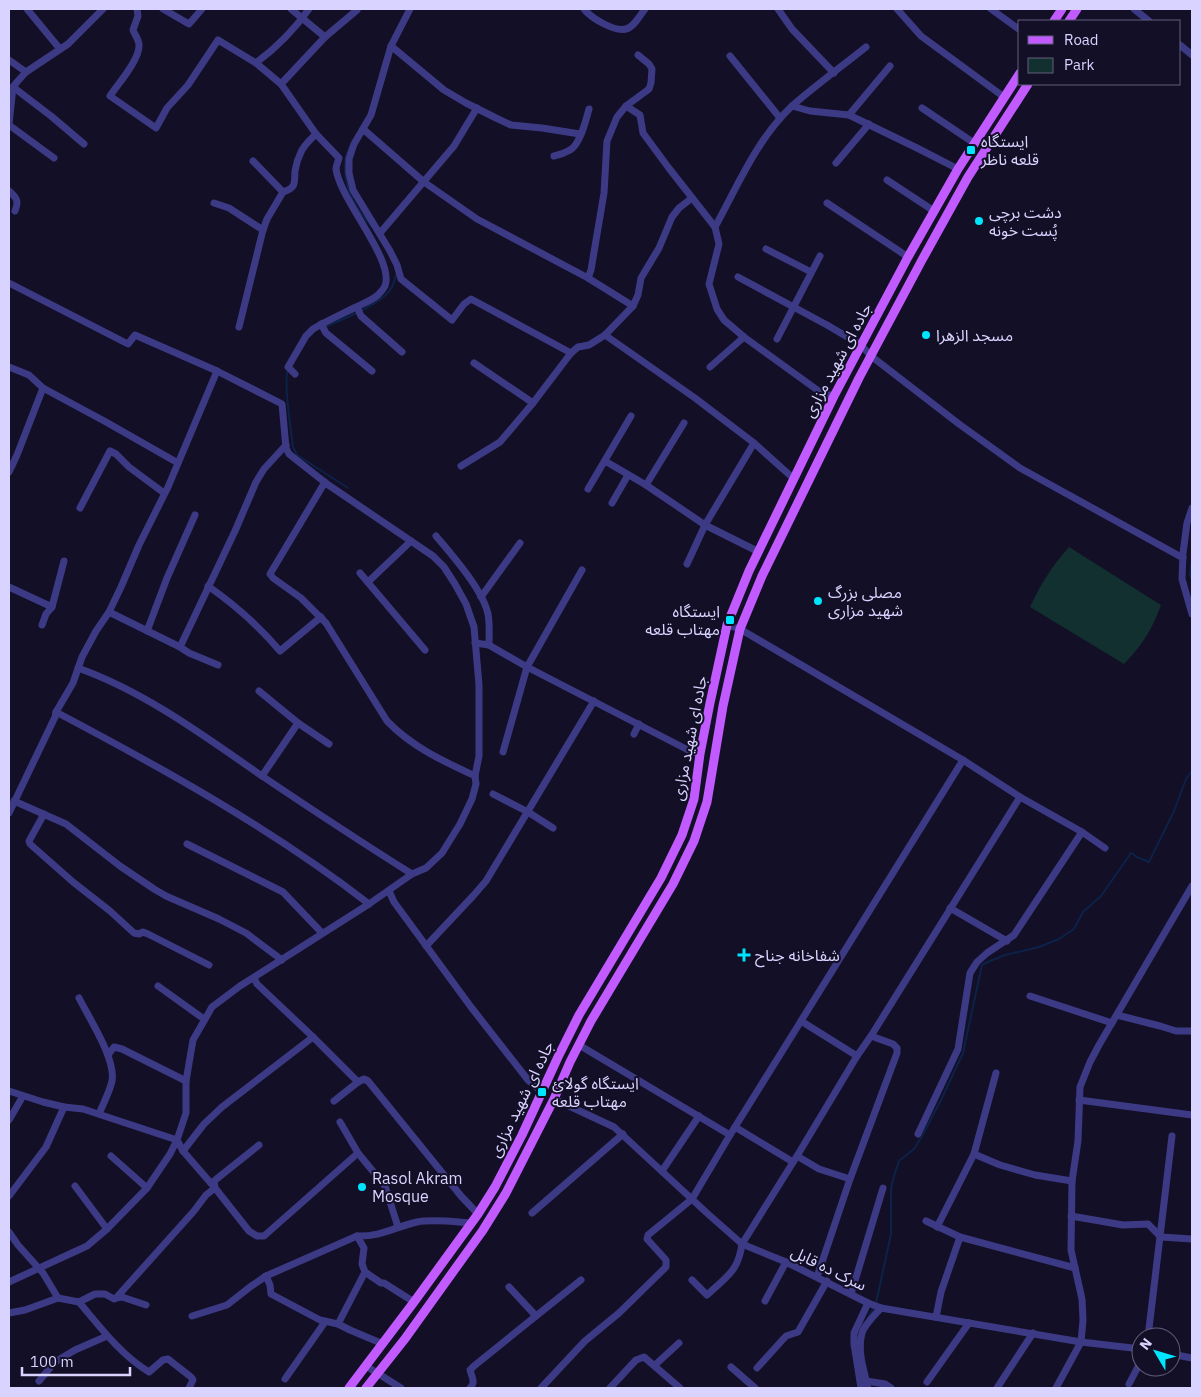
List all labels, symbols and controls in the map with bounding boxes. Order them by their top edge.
legend [1018,20,1181,85]
text: Road [1064,30,1099,49]
text: Park [1064,55,1094,74]
place label: ایستگاه قلعه ناظر [980,131,1039,169]
marker: ایستگاه قلعه ناظر [965,144,977,156]
place label: دشت برچی پُست خونه [989,202,1062,241]
marker: دشت برچی پُست خونه [973,215,985,227]
street label: جاده ای شهید مزاری [798,299,876,421]
place label: مسجد الزهرا [936,325,1013,345]
marker: مسجد الزهرا [920,329,932,341]
place label: مصلی بزرگ شهید مزاری [828,582,903,620]
marker: مصلی بزرگ شهید مزاری [812,595,824,607]
place label: ایستگاه مهتاب قلعه [645,601,720,639]
marker: ایستگاه مهتاب قلعه [724,614,736,626]
street label: جاده ای شهید مزاری [667,674,711,802]
place label: شفاخانه جناح [755,945,840,968]
marker: شفاخانه جناح [737,948,751,962]
street label: جاده ای شهید مزاری [484,1038,558,1160]
place label: ایستگاه گولائ مهتاب قلعه [552,1073,639,1111]
marker: ایستگاه گولائ مهتاب قلعه [536,1086,548,1098]
place label: Rasol Akram Mosque [372,1168,463,1206]
marker: Rasol Akram Mosque [356,1181,368,1193]
street label: سرک ده قابل [788,1241,870,1295]
north arrow [1131,1327,1181,1377]
text: N [1136,1334,1156,1354]
scale bar [22,1344,130,1376]
text: 100 m [30,1352,74,1371]

